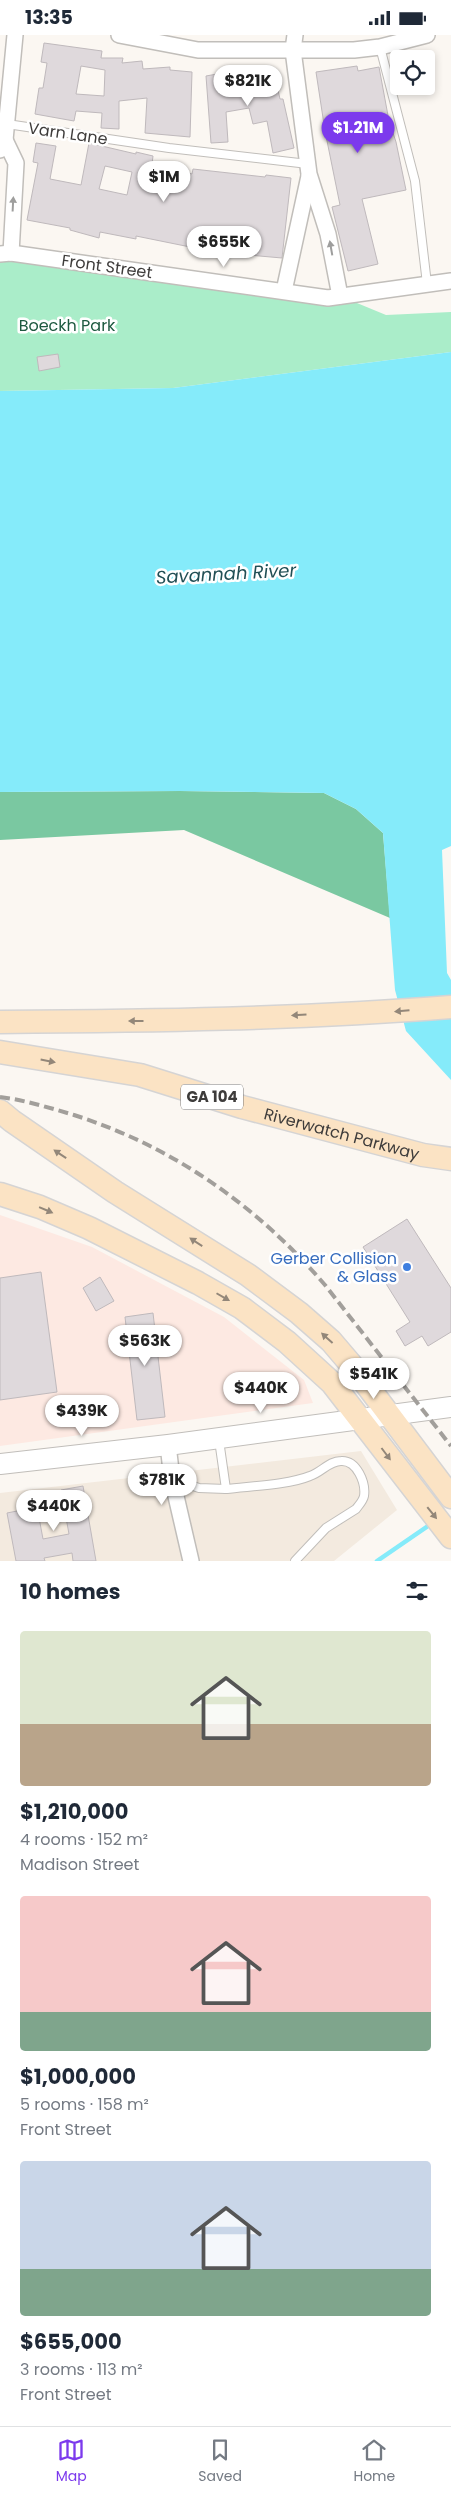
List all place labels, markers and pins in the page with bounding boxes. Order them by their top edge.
pin: $821K [213,65,283,107]
pin: $1.21M [317,111,399,154]
pin: $1M [140,161,188,203]
pin: $655K [189,225,259,268]
place label: Gerber Collision & Glass [271,1247,397,1288]
marker: Gerber Collision & Glass [401,1261,413,1273]
pin: $563K [110,1325,180,1367]
pin: $541K [339,1357,409,1400]
pin: $440K [226,1371,296,1414]
pin: $439K [47,1395,117,1437]
pin: $781K [127,1463,197,1506]
pin: $440K [19,1489,89,1532]

